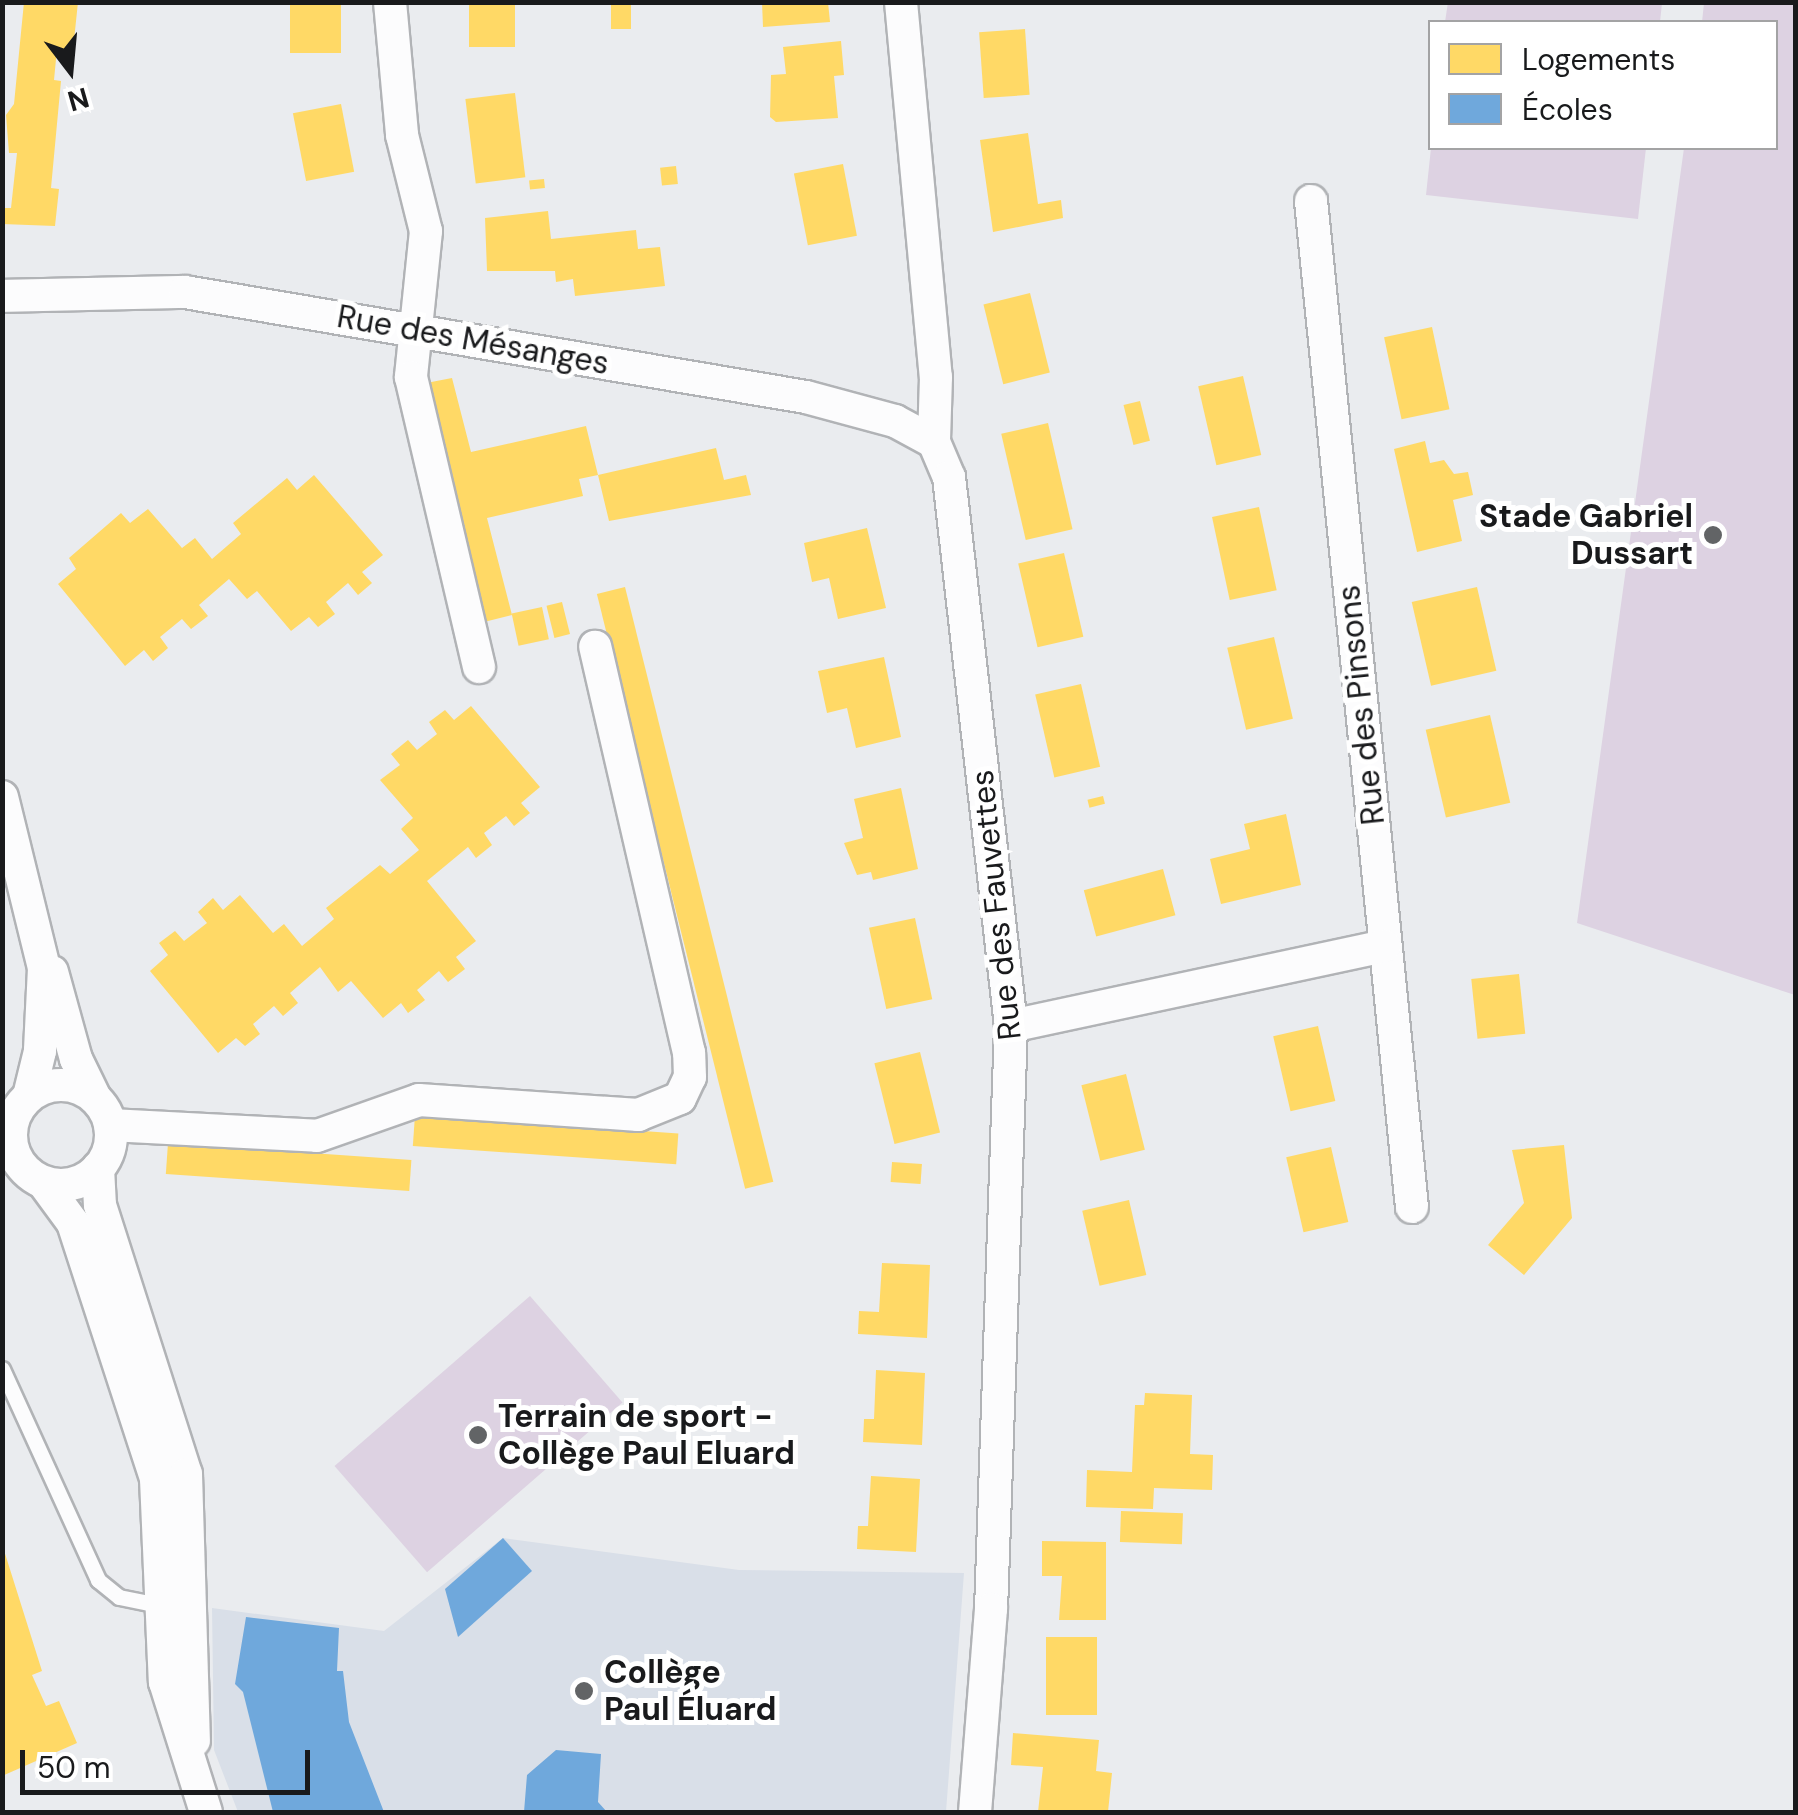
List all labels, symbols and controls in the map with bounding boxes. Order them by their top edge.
north arrow [20,20,120,120]
legend [1428,20,1778,150]
text: Logements [1522,40,1675,79]
text: N [63,79,93,120]
text: Écoles [1522,90,1613,129]
street label: Rue des Mésanges [334,297,612,383]
place label: Stade Gabriel Dussart [1479,498,1693,573]
marker: Stade Gabriel Dussart [1702,524,1724,546]
street label: Rue des Pinsons [1329,583,1393,827]
street label: Rue des Fauvettes [963,768,1029,1042]
place label: Terrain de sport - Collège Paul Eluard [498,1398,795,1473]
marker: Terrain de sport - Collège Paul Eluard [467,1424,489,1446]
place label: Collège Paul Éluard [604,1654,777,1729]
marker: Collège Paul Éluard [573,1680,595,1702]
scale bar [25,1730,315,1792]
text: 50 m [37,1748,111,1787]

